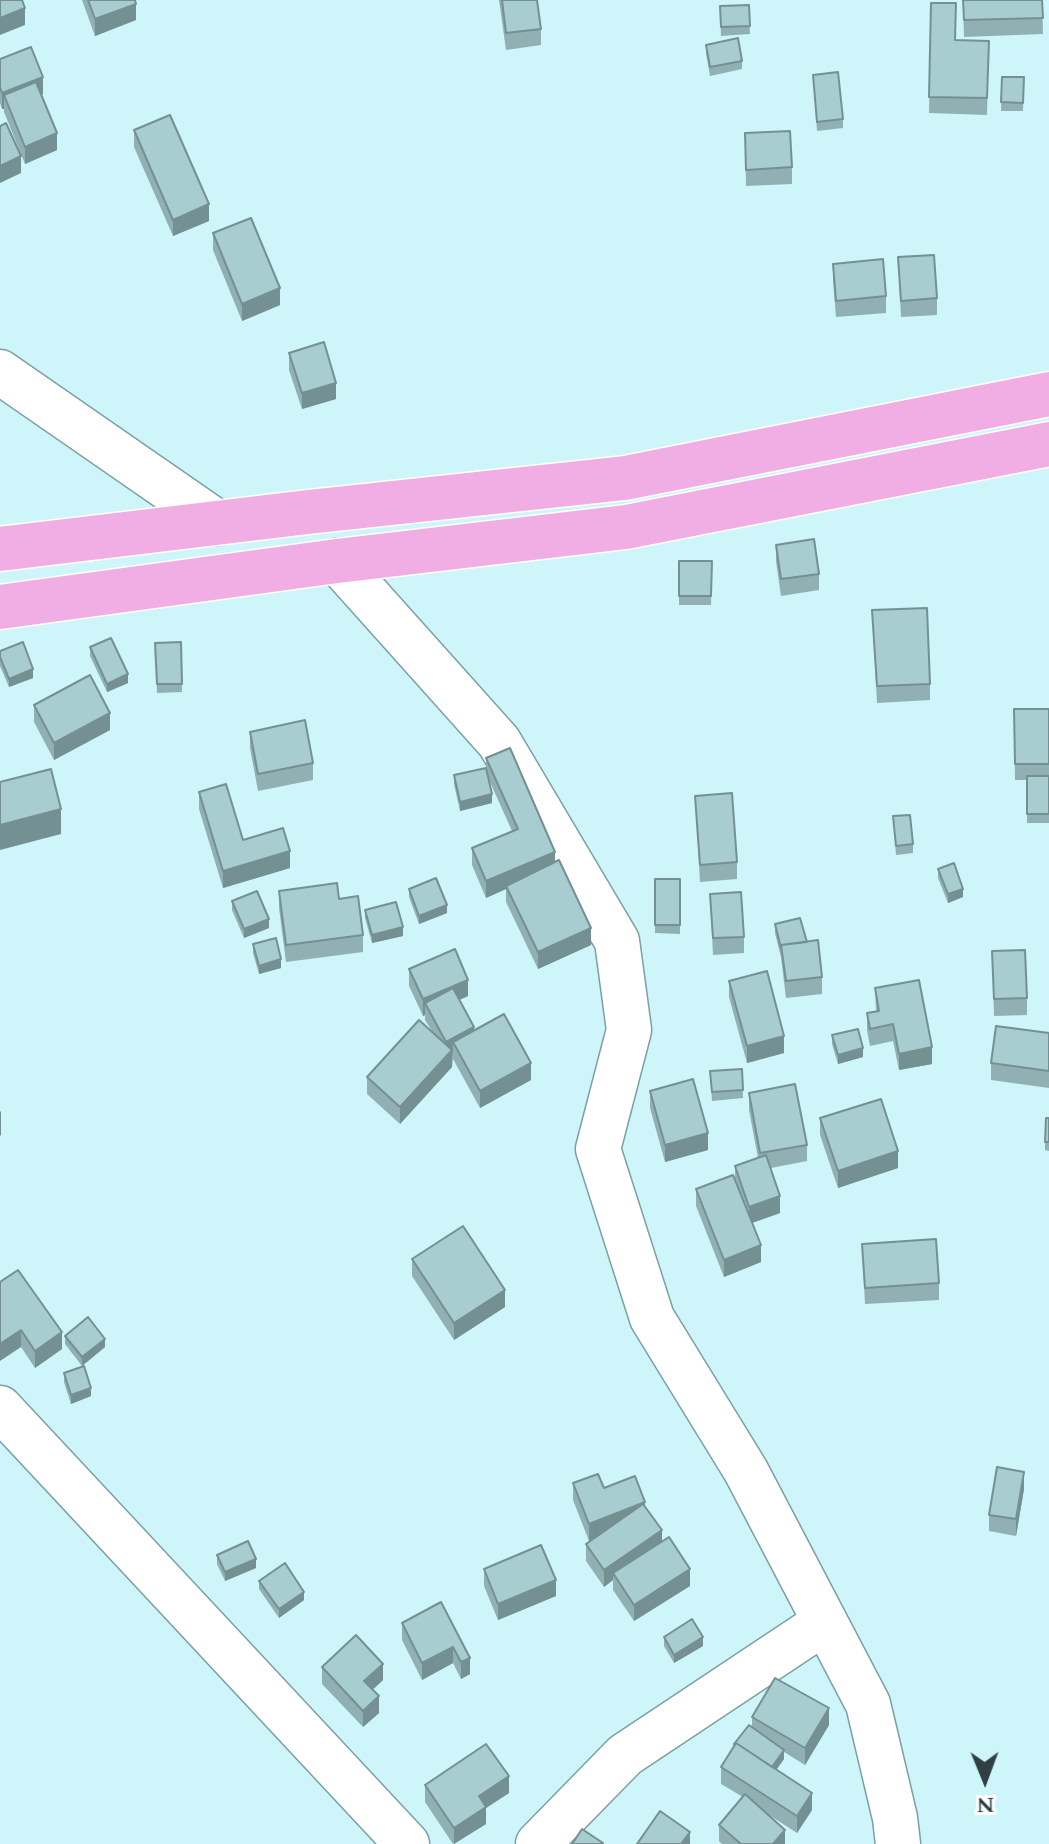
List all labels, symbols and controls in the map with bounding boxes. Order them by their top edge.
north arrow [945,1740,1025,1820]
text: N [976,1788,995,1821]

